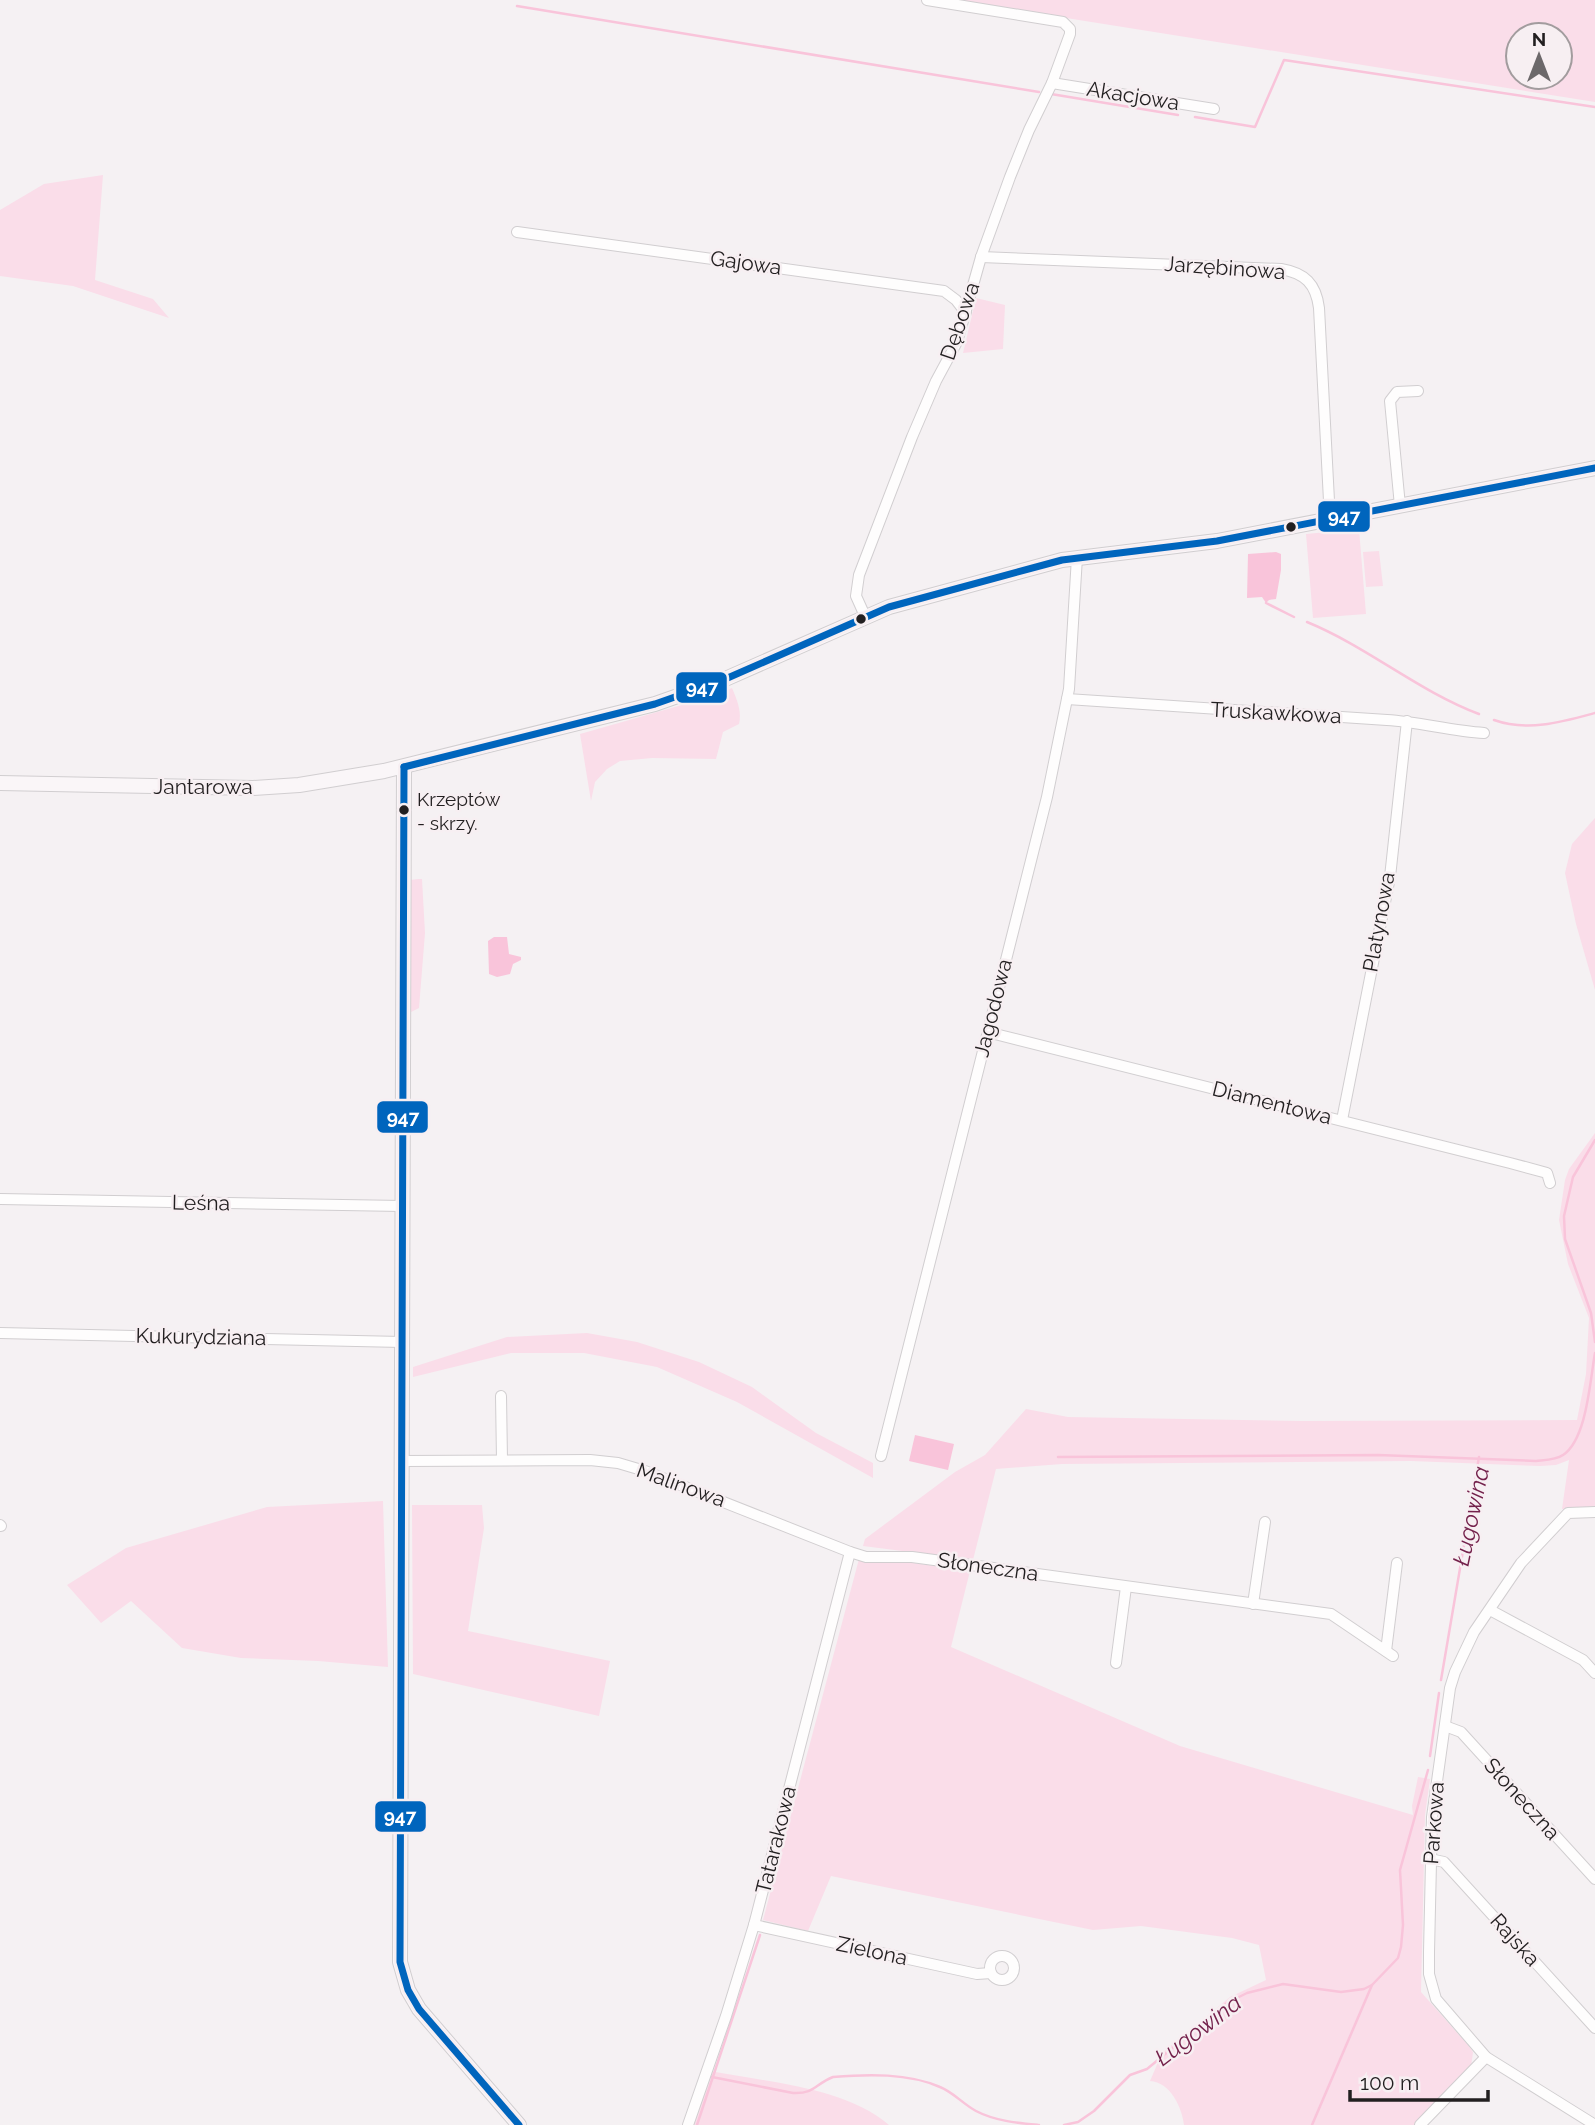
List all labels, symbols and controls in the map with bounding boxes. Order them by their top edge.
north arrow [1504,21,1574,91]
text: N [1532,28,1546,50]
street label: Akacjowa [1085,76,1181,115]
street label: Gajowa [709,245,783,280]
street label: Jarzębinowa [1164,251,1286,284]
street label: Dębowa [935,279,984,363]
line badge: 947 [1317,500,1371,533]
text: 947 [1328,505,1361,527]
unlabelled marker [1284,520,1298,534]
unlabelled marker [854,612,868,626]
line badge: 947 [675,671,728,704]
text: 947 [686,676,719,698]
street label: Truskawkowa [1210,697,1342,728]
street label: Jantarowa [153,774,253,799]
place label: Krzeptów - skrzy. [417,788,501,834]
marker: Krzeptów - skrzy. [397,803,411,817]
street label: Platynowa [1357,870,1400,974]
street label: Jagodowa [968,956,1017,1060]
street label: Diamentowa [1210,1076,1334,1129]
line badge: 947 [376,1100,429,1134]
text: 947 [387,1106,420,1128]
street label: Leśna [172,1189,230,1216]
street label: Kukurydziana [135,1323,267,1350]
street label: Malinowa [633,1457,729,1512]
water label: Ługowina [1447,1463,1494,1568]
street label: Słoneczna [936,1547,1040,1586]
street label: Słoneczna [1479,1753,1566,1845]
street label: Parkowa [1418,1781,1449,1865]
street label: Tatarakowa [750,1783,801,1896]
line badge: 947 [374,1800,427,1833]
text: 947 [384,1805,417,1827]
street label: Rajska [1485,1908,1546,1971]
street label: Zielona [834,1931,910,1970]
water label: Ługowina [1149,1988,1246,2071]
scale bar [1350,2058,1488,2102]
text: 100 m [1360,2070,1419,2095]

